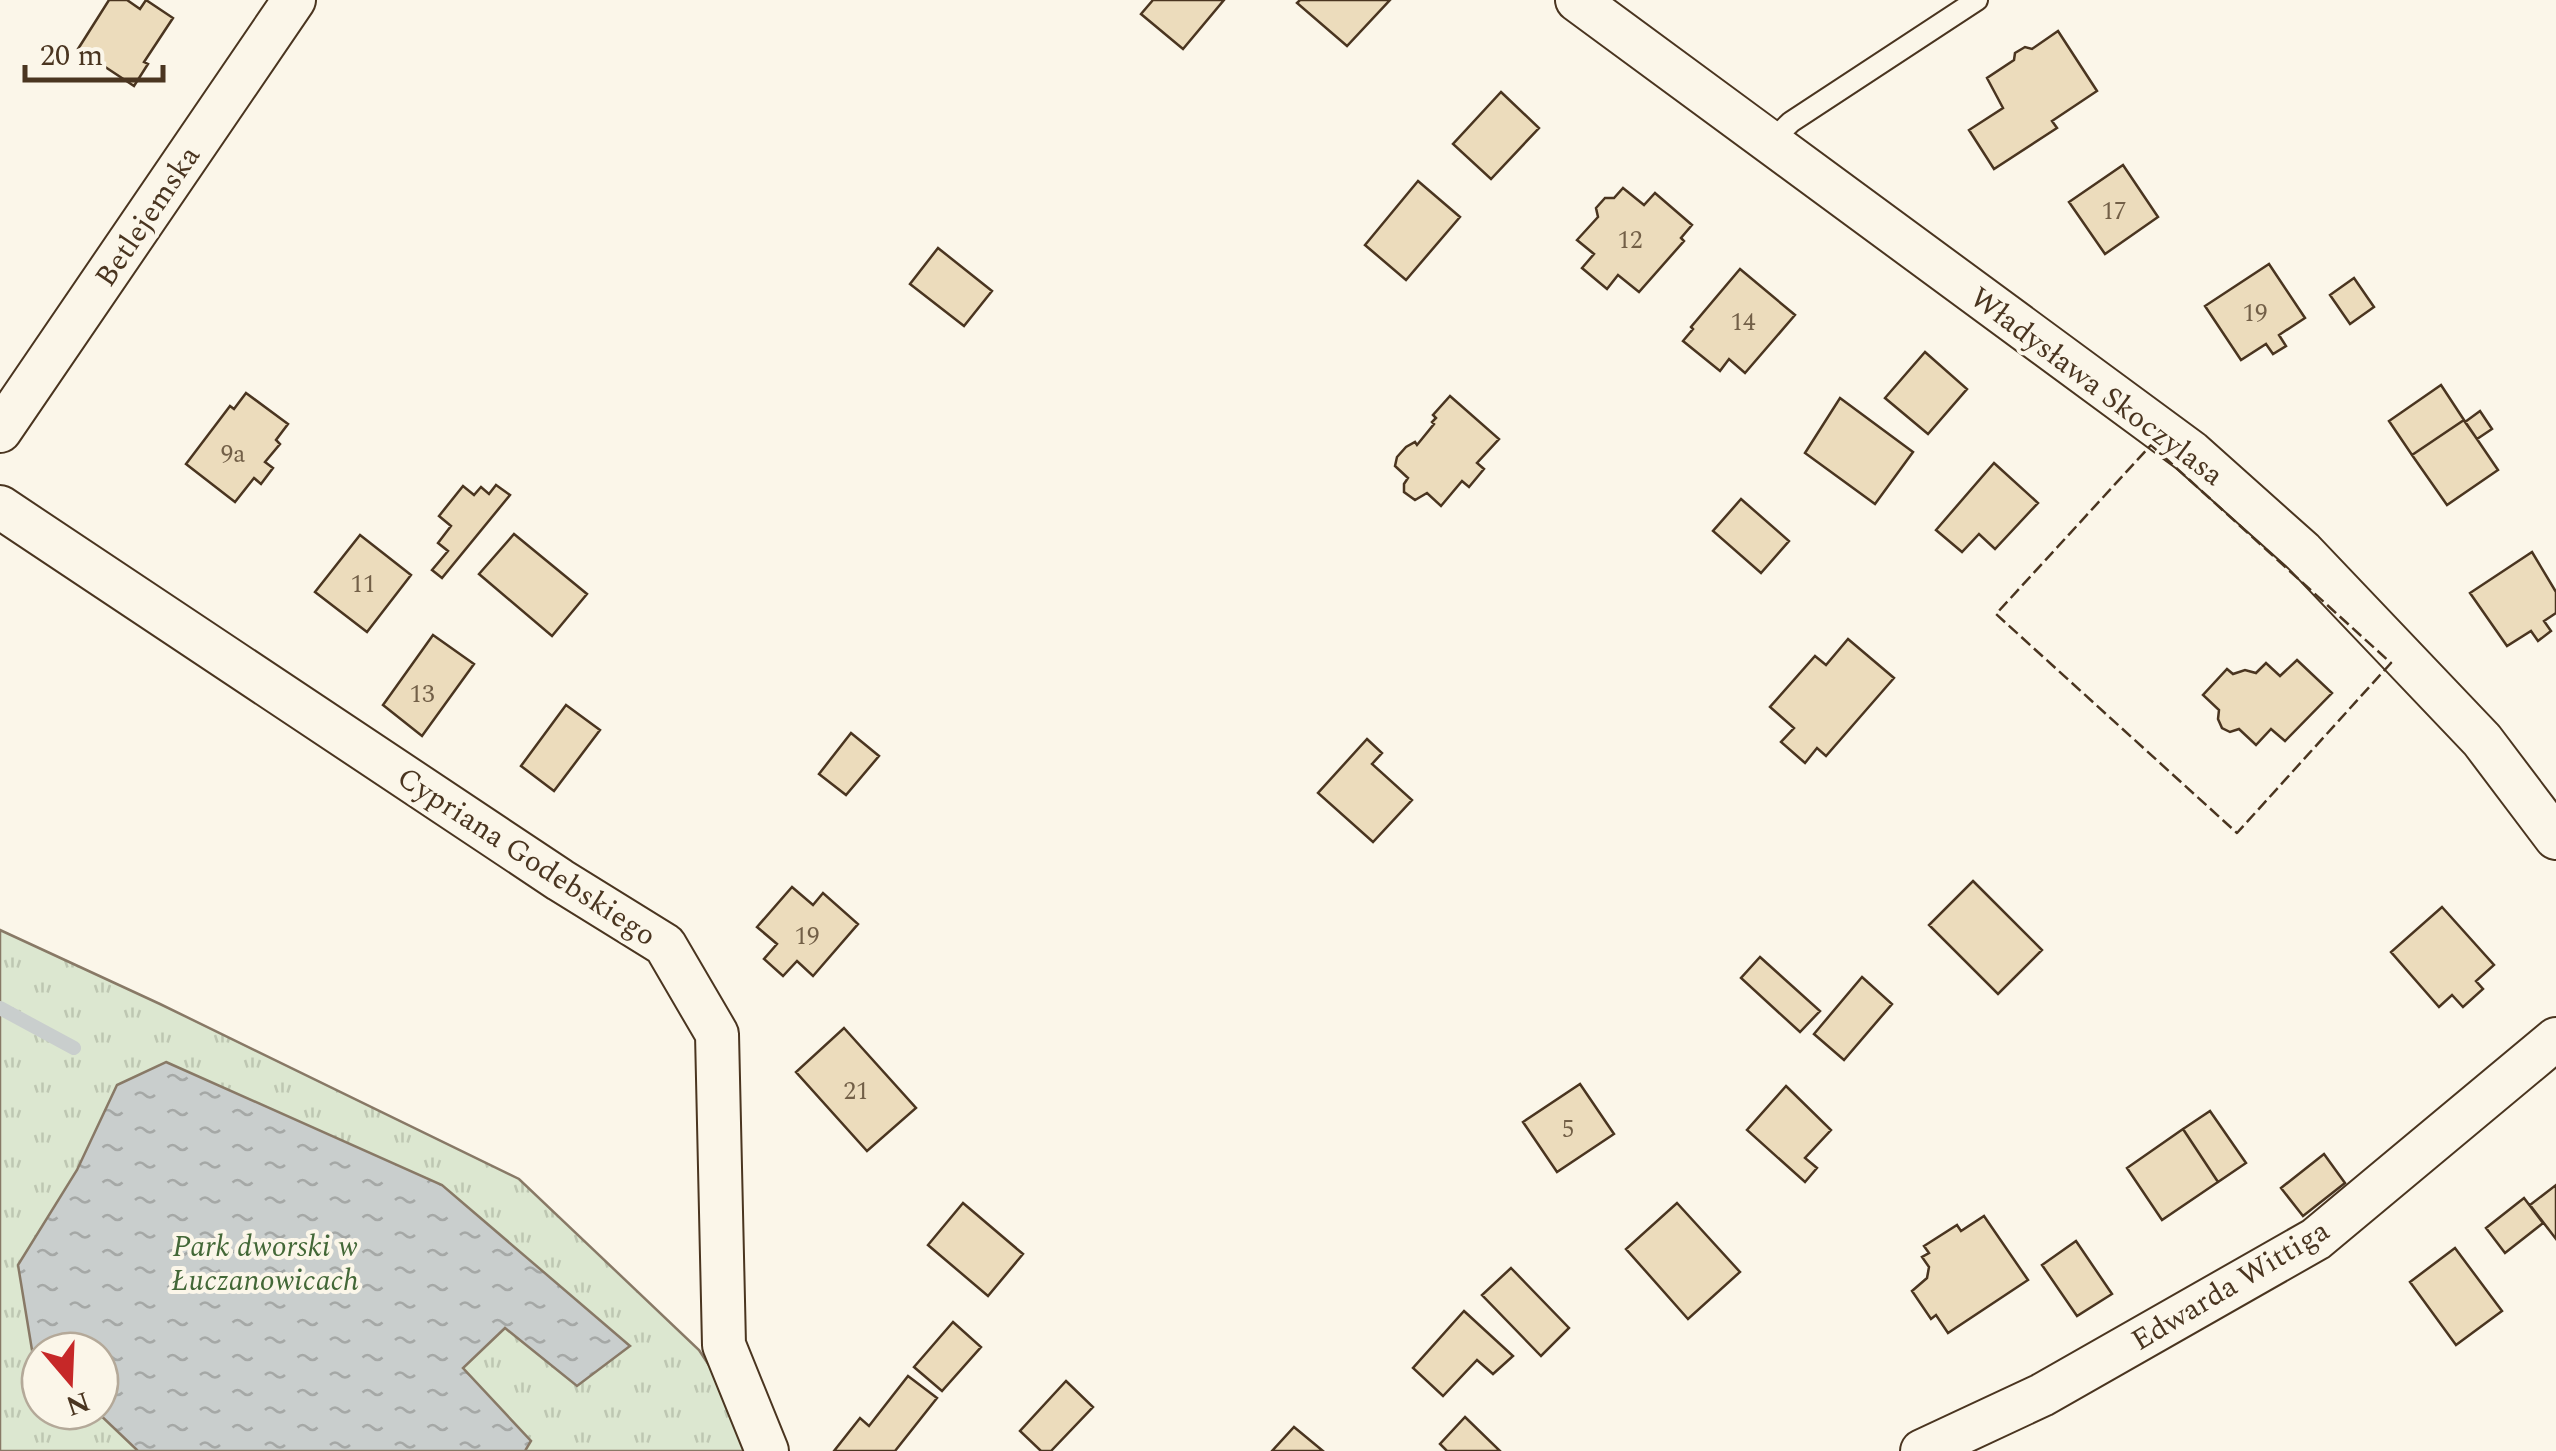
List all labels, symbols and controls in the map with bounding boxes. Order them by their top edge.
scale bar [25,20,162,82]
text: 20 m [40,33,103,79]
street label: Betlejemska [83,136,212,297]
house number: 17 [2101,193,2127,231]
house number: 12 [1617,222,1643,260]
street label: Władysława Skoczylasa [1960,276,2234,498]
house number: 19 [2242,295,2268,333]
house number: 14 [1730,304,1756,342]
house number: 9a [221,436,245,474]
house number: 11 [350,566,376,604]
house number: 13 [409,676,435,714]
street label: Cypriana Godebskiego [388,755,665,958]
house number: 19 [794,918,820,956]
house number: 21 [843,1073,869,1111]
house number: 5 [1562,1111,1574,1149]
street label: Edwarda Wittiga [2123,1208,2339,1363]
park label: Park dworski w Łuczanowicach [171,1224,359,1304]
north arrow [20,1331,120,1431]
text: N [60,1379,95,1427]

